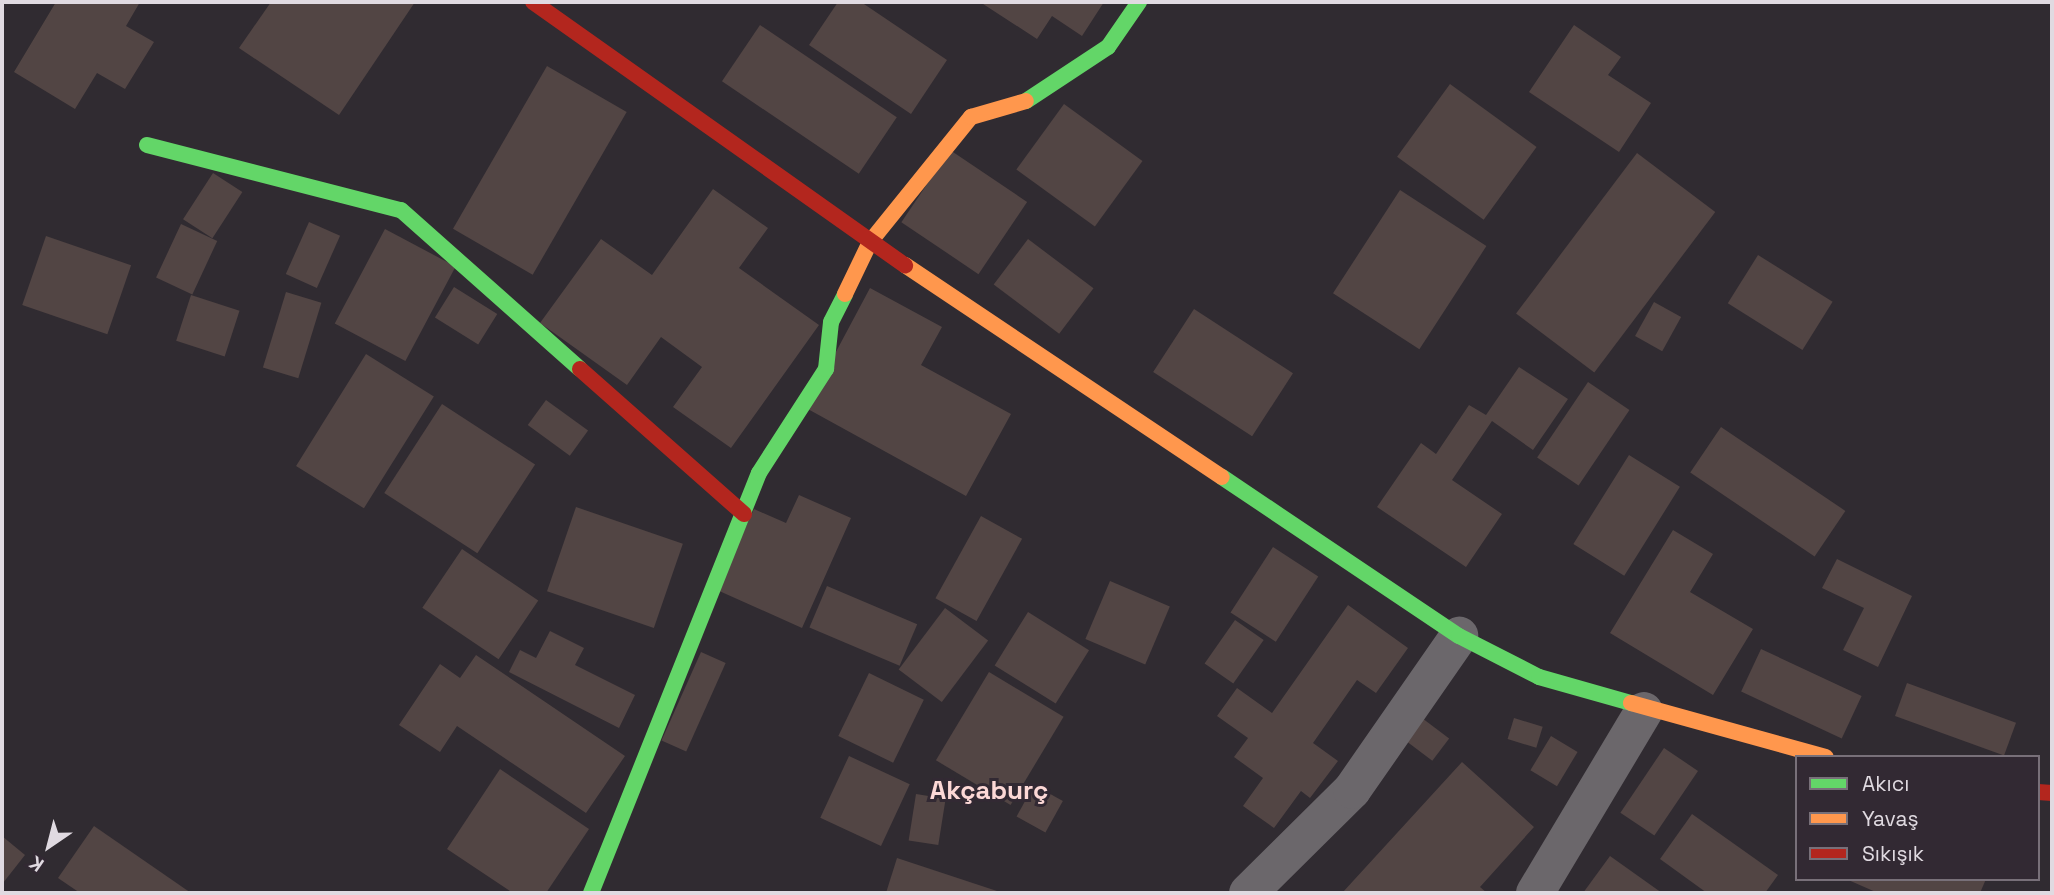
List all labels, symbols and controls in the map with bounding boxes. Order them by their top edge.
legend [1795,755,2040,881]
text: Akıcı [1862,770,1909,797]
district label: Akçaburç [930,775,1048,807]
text: Yavaş [1862,805,1919,832]
north arrow [14,811,84,881]
text: Sıkışık [1862,840,1924,867]
text: K [25,850,49,877]

